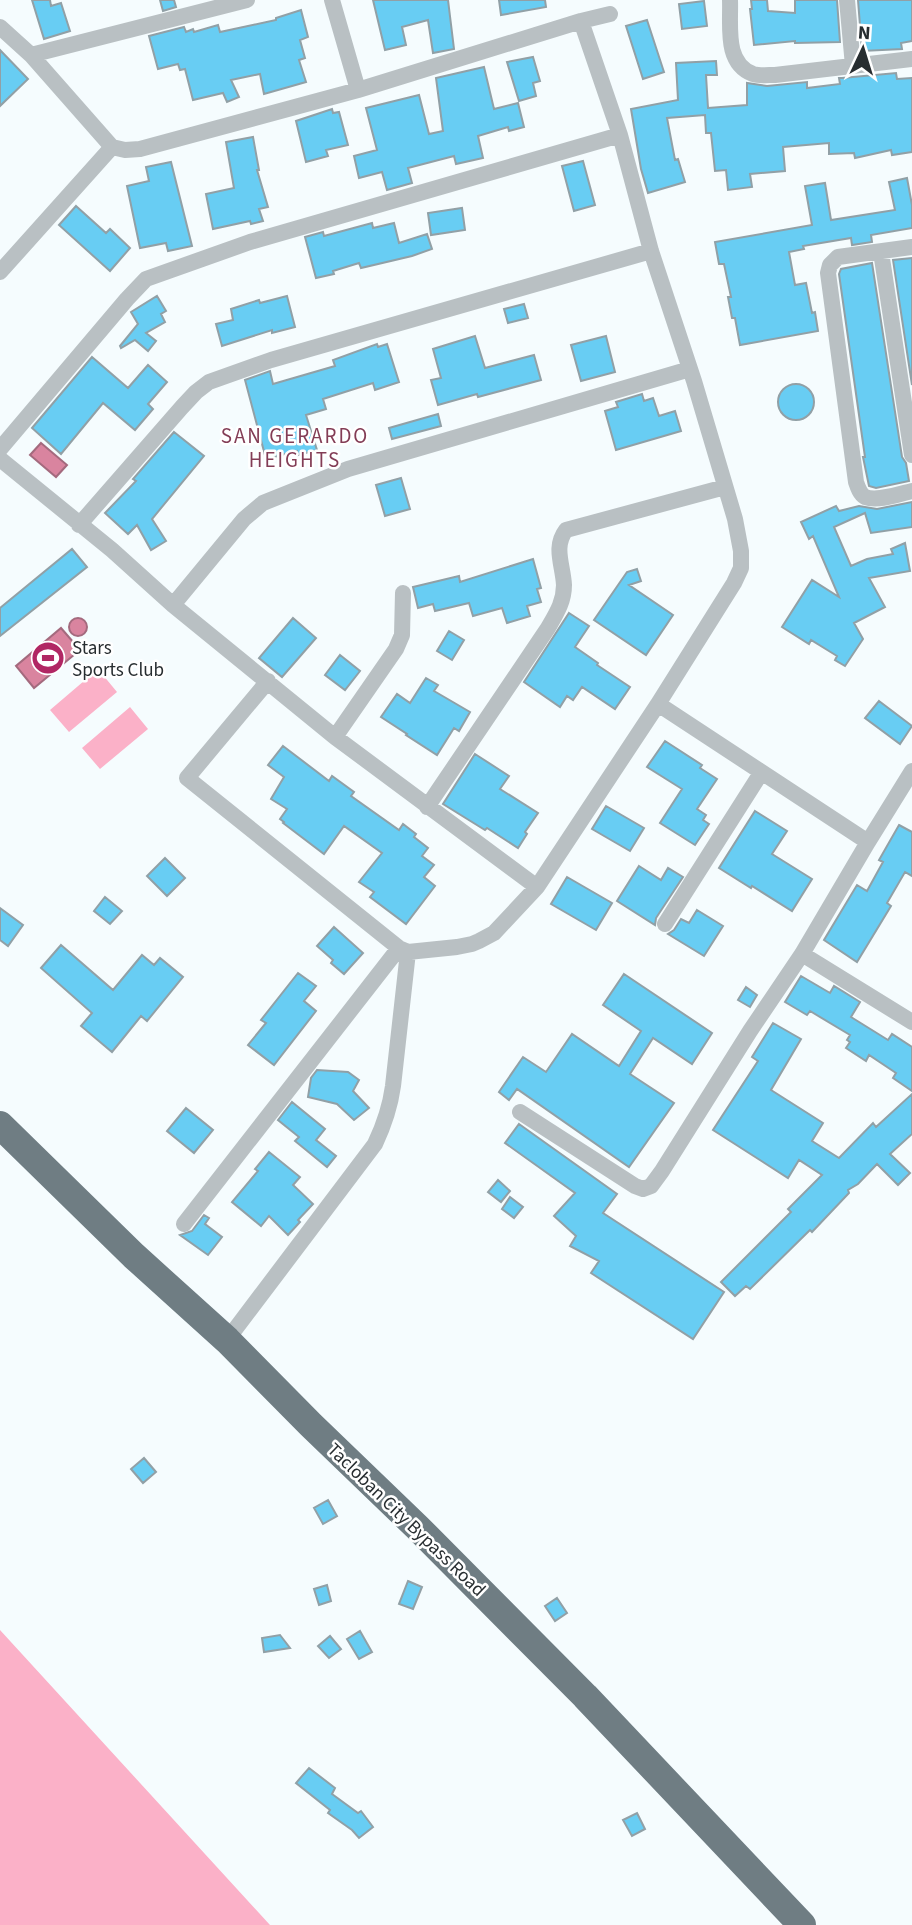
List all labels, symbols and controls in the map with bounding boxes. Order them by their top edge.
north arrow [828,14,898,84]
text: N [857,20,871,47]
district label: SAN GERARDO HEIGHTS [221,421,369,475]
place label: Stars Sports Club [72,635,164,684]
sports icon: Stars Sports Club [29,639,67,677]
street label: Tacloban City Bypass Road [321,1437,491,1603]

